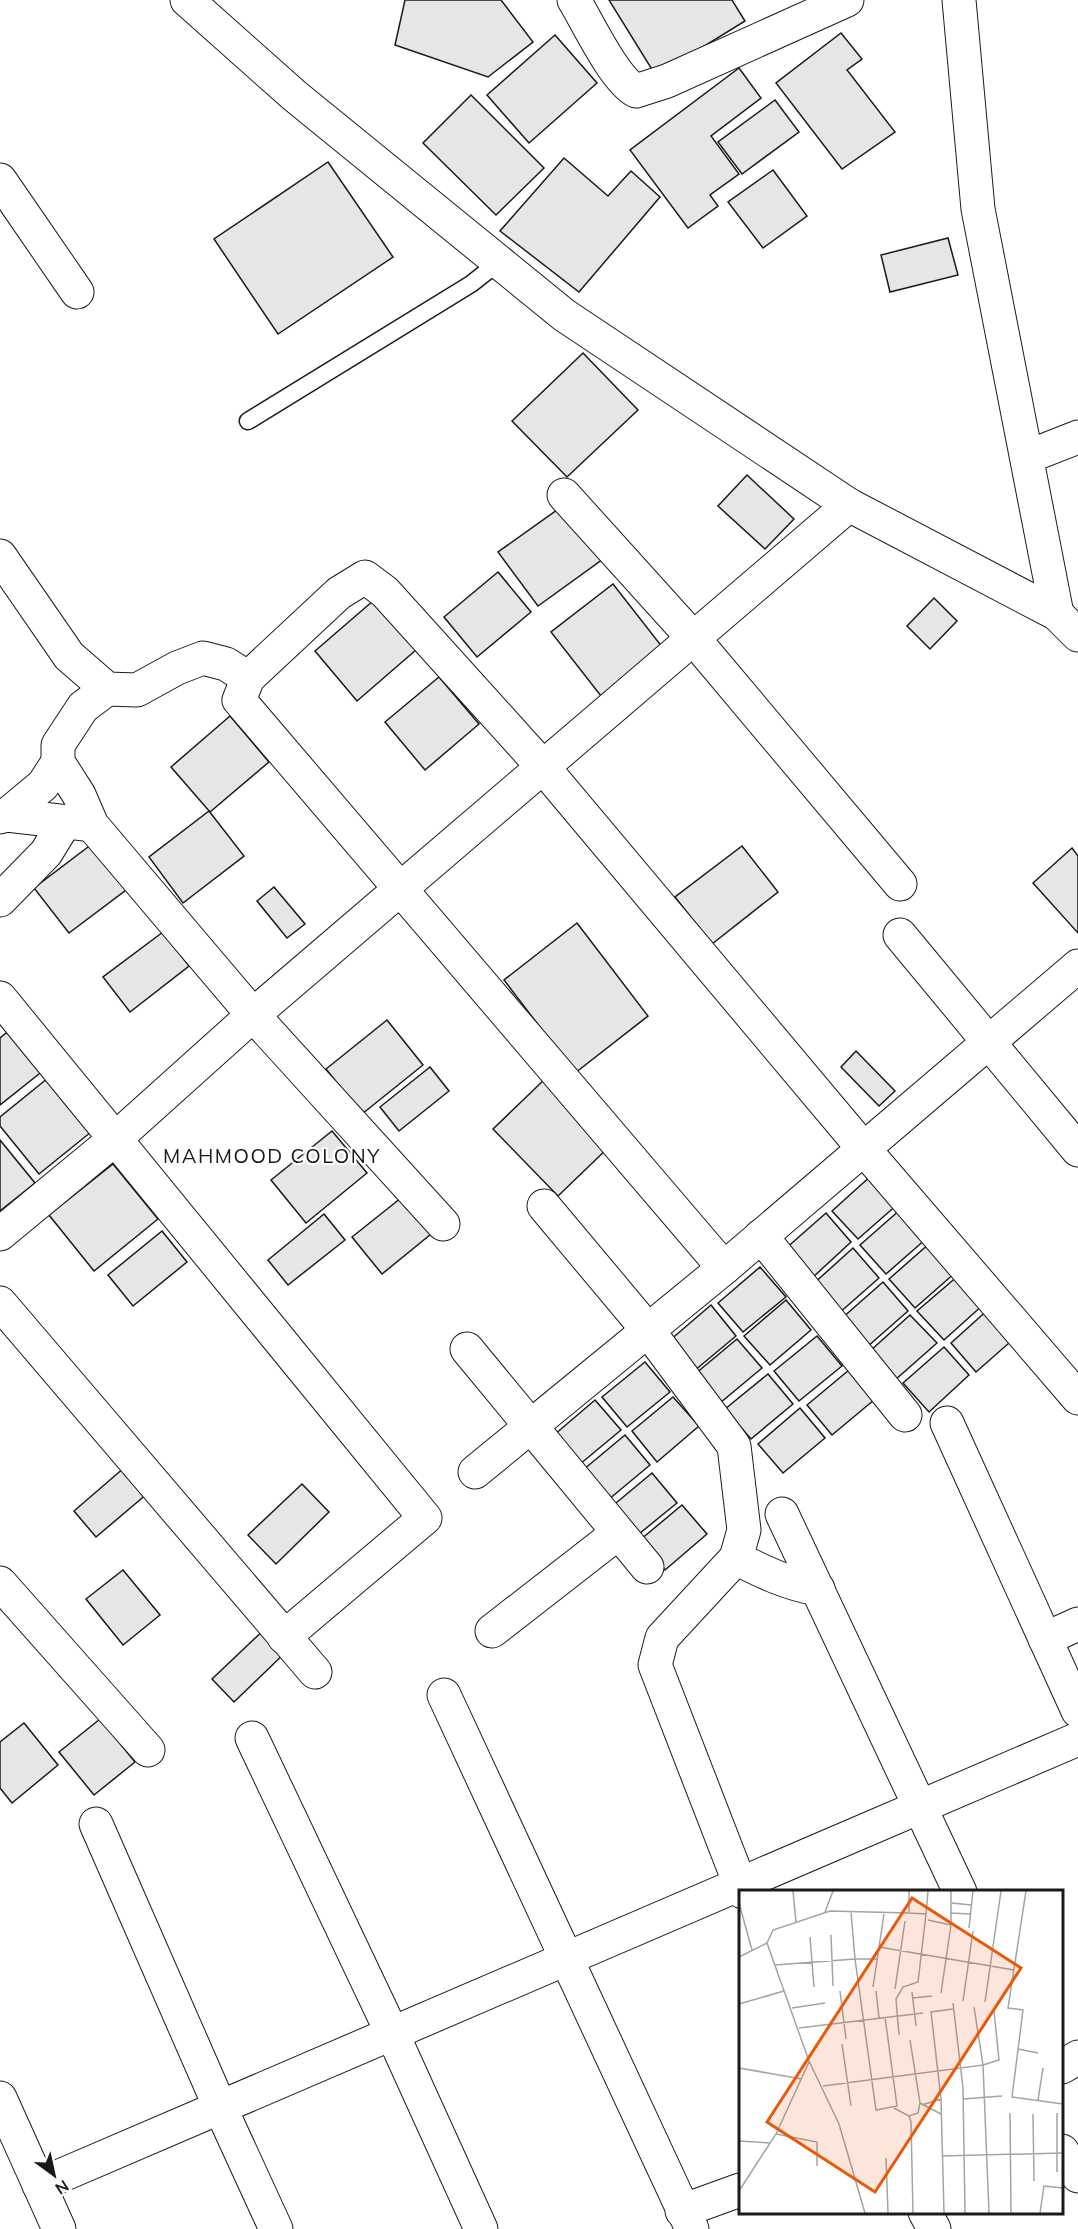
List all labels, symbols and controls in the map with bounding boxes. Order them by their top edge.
district label: MAHMOOD COLONY [163,1143,381,1168]
inset map [739,1890,1063,2214]
north arrow [24,2145,84,2205]
text: N [52,2176,73,2199]

